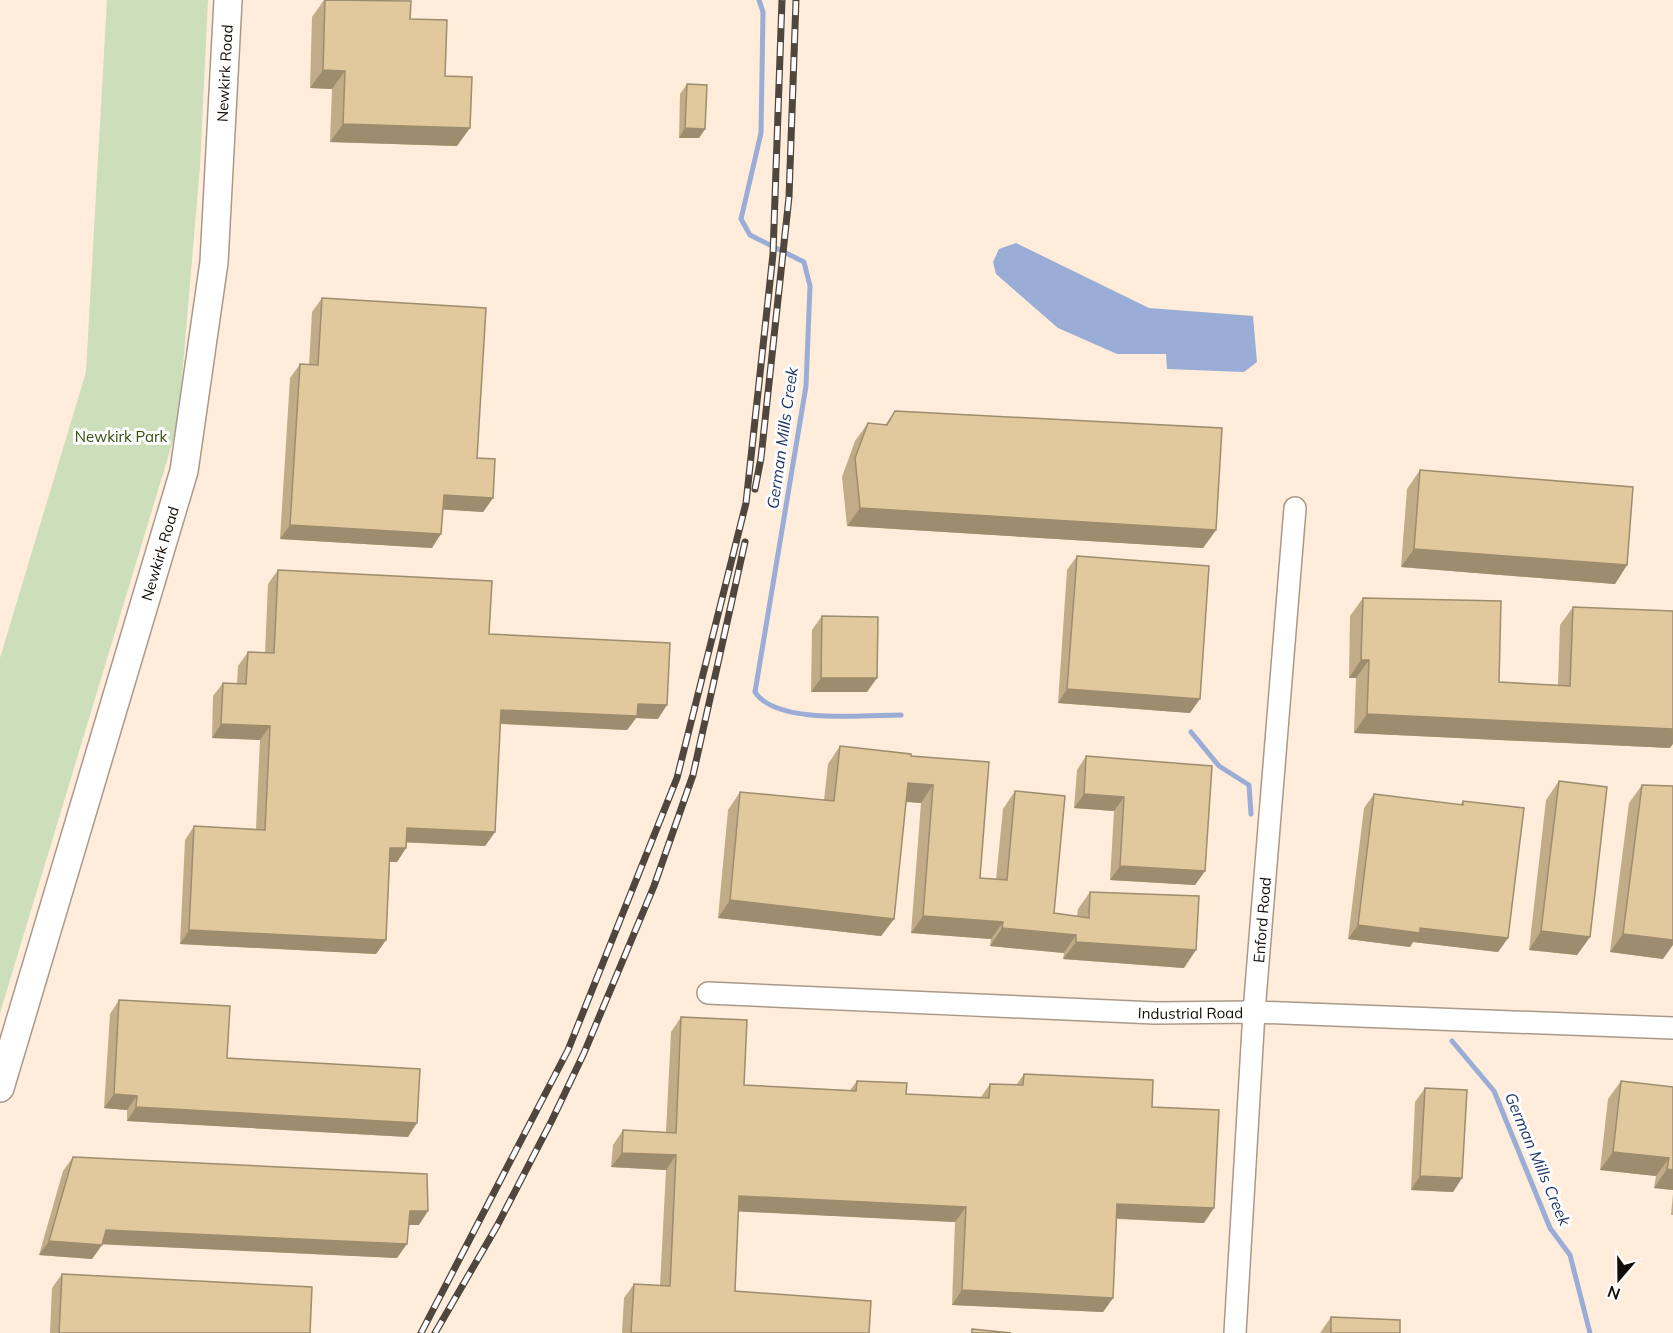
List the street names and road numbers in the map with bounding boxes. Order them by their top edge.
street label: Newkirk Road [212,24,236,122]
street label: Newkirk Road [136,504,183,603]
street label: Enford Road [1249,876,1274,964]
street label: Industrial Road [1137,1003,1243,1023]

